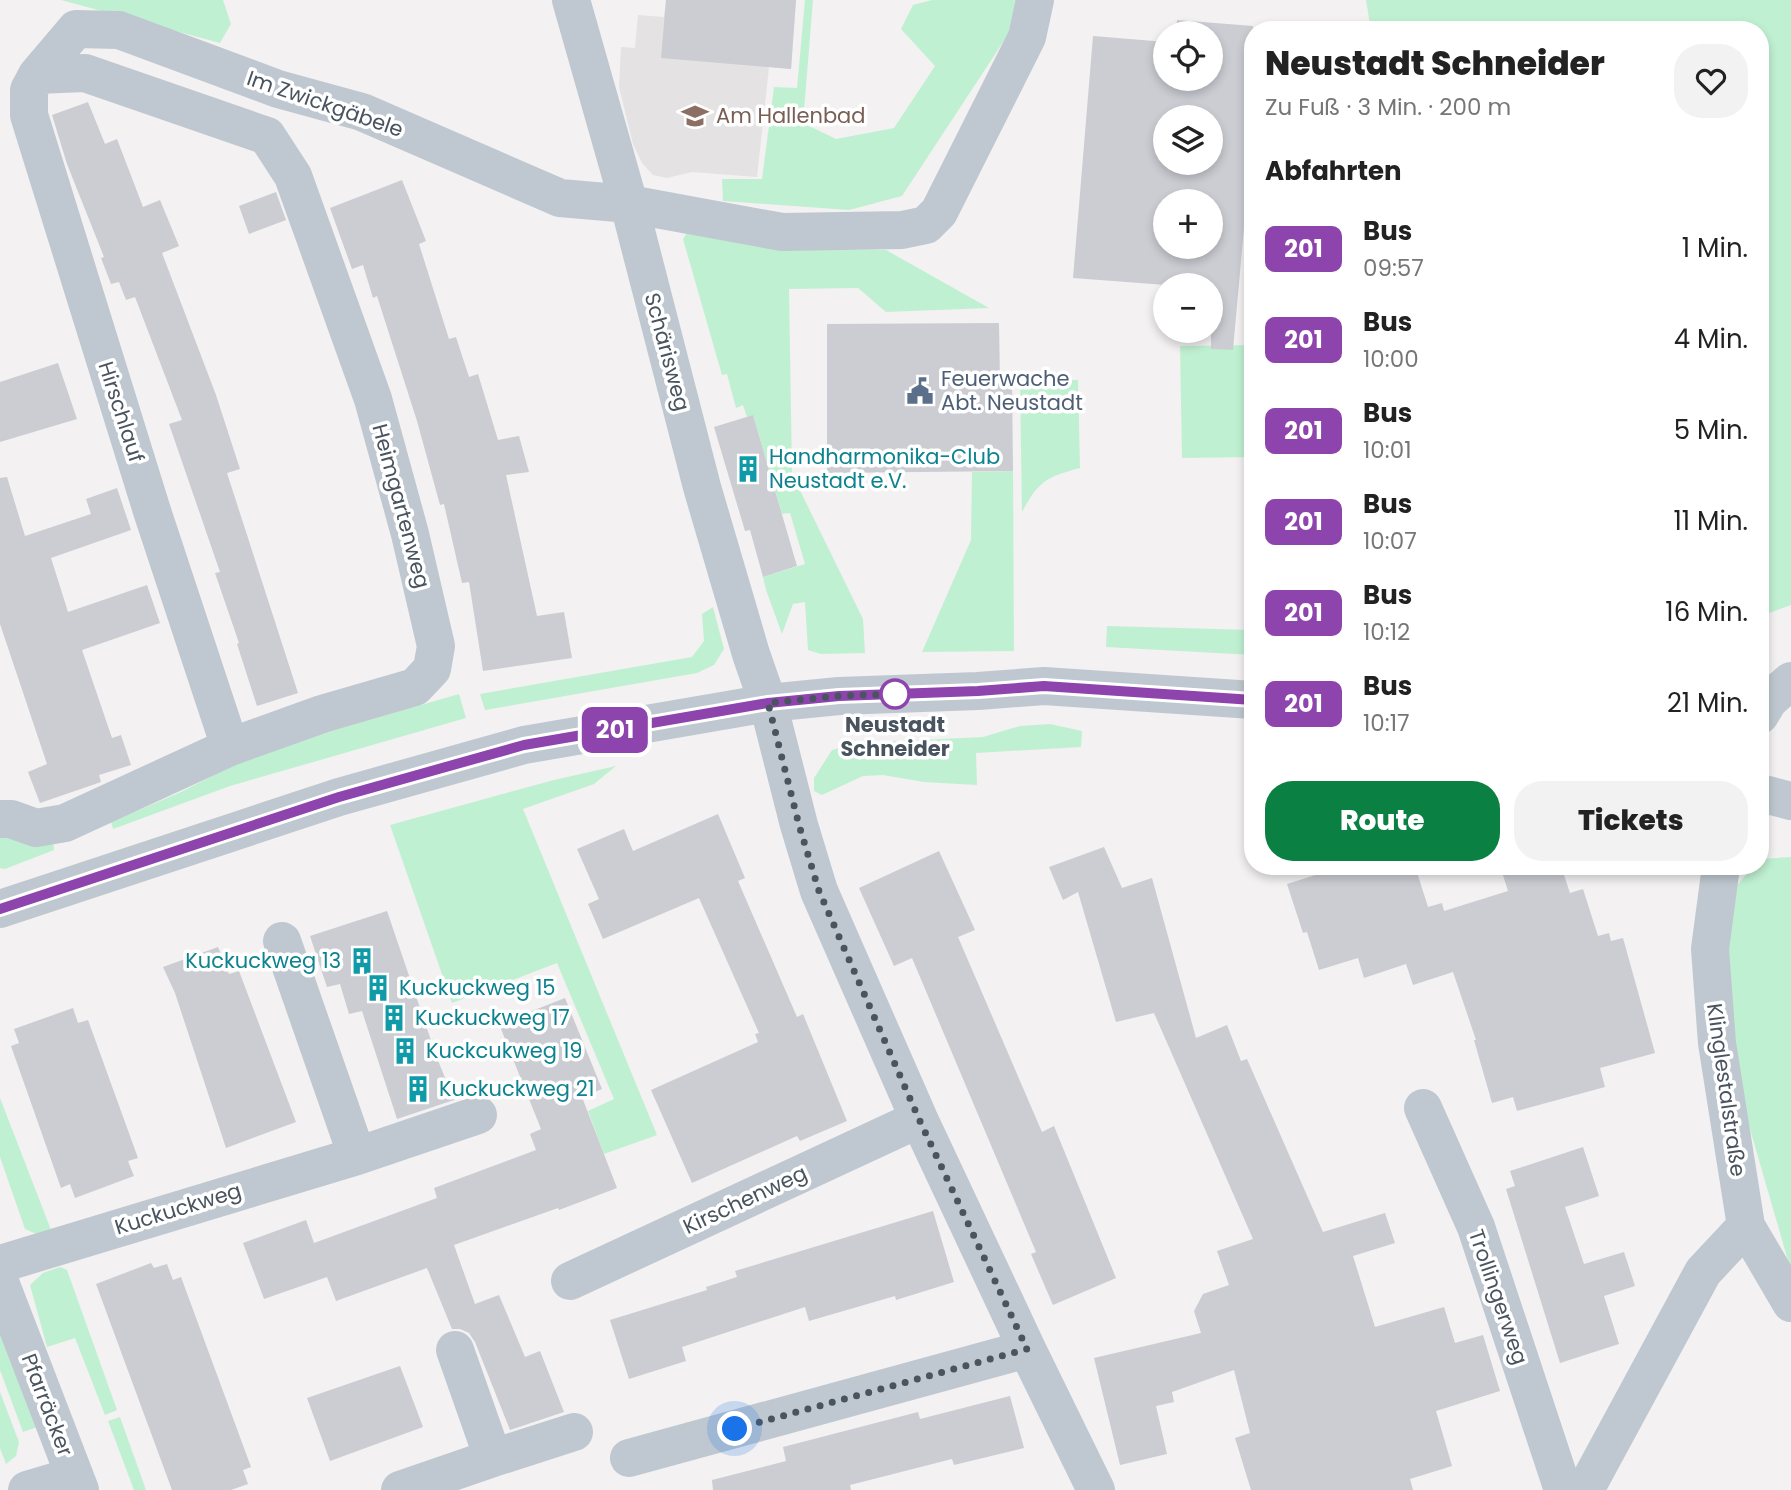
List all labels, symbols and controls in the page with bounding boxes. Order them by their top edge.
map controls [1153,21,1223,343]
button: locate [1153,21,1223,91]
text: Neustadt Schneider [1265,40,1605,87]
button: heart [1674,44,1748,118]
street label: Im Zwickgäbele [243,63,407,144]
text: Zu Fuß · 3 Min. · 200 m [1265,91,1511,123]
school or university icon: Am Hallenbad [680,101,710,131]
place label: Am Hallenbad [716,101,866,130]
button: layers [1153,105,1223,175]
text: Abfahrten [1265,153,1402,189]
button: + [1153,189,1223,259]
text: Bus [1363,213,1412,249]
text: 1 Min. [1682,230,1748,266]
text: 201 [1284,232,1323,265]
text: 09:57 [1363,252,1424,284]
button: − [1153,273,1223,343]
street label: Schärisweg [638,290,697,414]
text: Bus [1363,304,1412,340]
text: 4 Min. [1674,321,1748,357]
text: 201 [1284,323,1323,356]
text: 10:00 [1363,343,1419,375]
street label: Hirschlauf [92,358,151,466]
place label: Feuerwache Abt. Neustadt [941,364,1083,417]
public building icon: Feuerwache Abt. Neustadt [905,376,935,406]
text: Bus [1363,395,1412,431]
text: 5 Min. [1674,412,1748,448]
text: 201 [1284,414,1323,447]
street label: Heimgartenweg [366,420,437,591]
text: 10:01 [1363,434,1412,466]
place label: Handharmonika-Club Neustadt e.V. [769,442,1000,495]
building icon: Handharmonika-Club Neustadt e.V. [733,454,763,484]
text: Bus [1363,486,1412,522]
text: 11 Min. [1674,503,1748,539]
text: 201 [1284,505,1323,538]
text: 10:07 [1363,525,1417,557]
text: Bus [1363,577,1412,613]
text: 16 Min. [1665,594,1748,630]
text: 201 [1284,596,1323,629]
text: 10:12 [1363,616,1410,648]
text: Bus [1363,668,1412,704]
marker: Neustadt Schneider [880,679,910,709]
text: 21 Min. [1667,685,1748,721]
text: 201 [1284,687,1323,720]
line badge: 201 [575,707,655,753]
text: 10:17 [1363,707,1410,739]
place label: Neustadt Schneider [840,710,950,763]
text: 201 [596,713,634,746]
button: Route [1265,781,1500,861]
button: Tickets [1514,781,1748,861]
place label: Kuckuckweg 13 [185,946,341,975]
building icon: Kuckuckweg 13 [347,946,377,976]
building icon: Kuckuckweg 15 [363,973,393,1003]
place label: Kuckuckweg 15 [399,973,556,1002]
street label: Klinglestalstraße [1700,1001,1753,1178]
building icon: Kuckuckweg 17 [379,1003,409,1033]
place label: Kuckuckweg 17 [415,1003,570,1032]
building icon: Kuckcukweg 19 [390,1036,420,1066]
place label: Kuckcukweg 19 [426,1036,583,1065]
building icon: Kuckuckweg 21 [403,1074,433,1104]
place label: Kuckuckweg 21 [439,1074,594,1103]
street label: Kirschenweg [678,1158,811,1241]
street label: Kuckuckweg [111,1176,245,1242]
street label: Trollingerweg [1462,1225,1535,1368]
street label: Pfarräcker [15,1349,80,1460]
your location [717,1411,752,1446]

